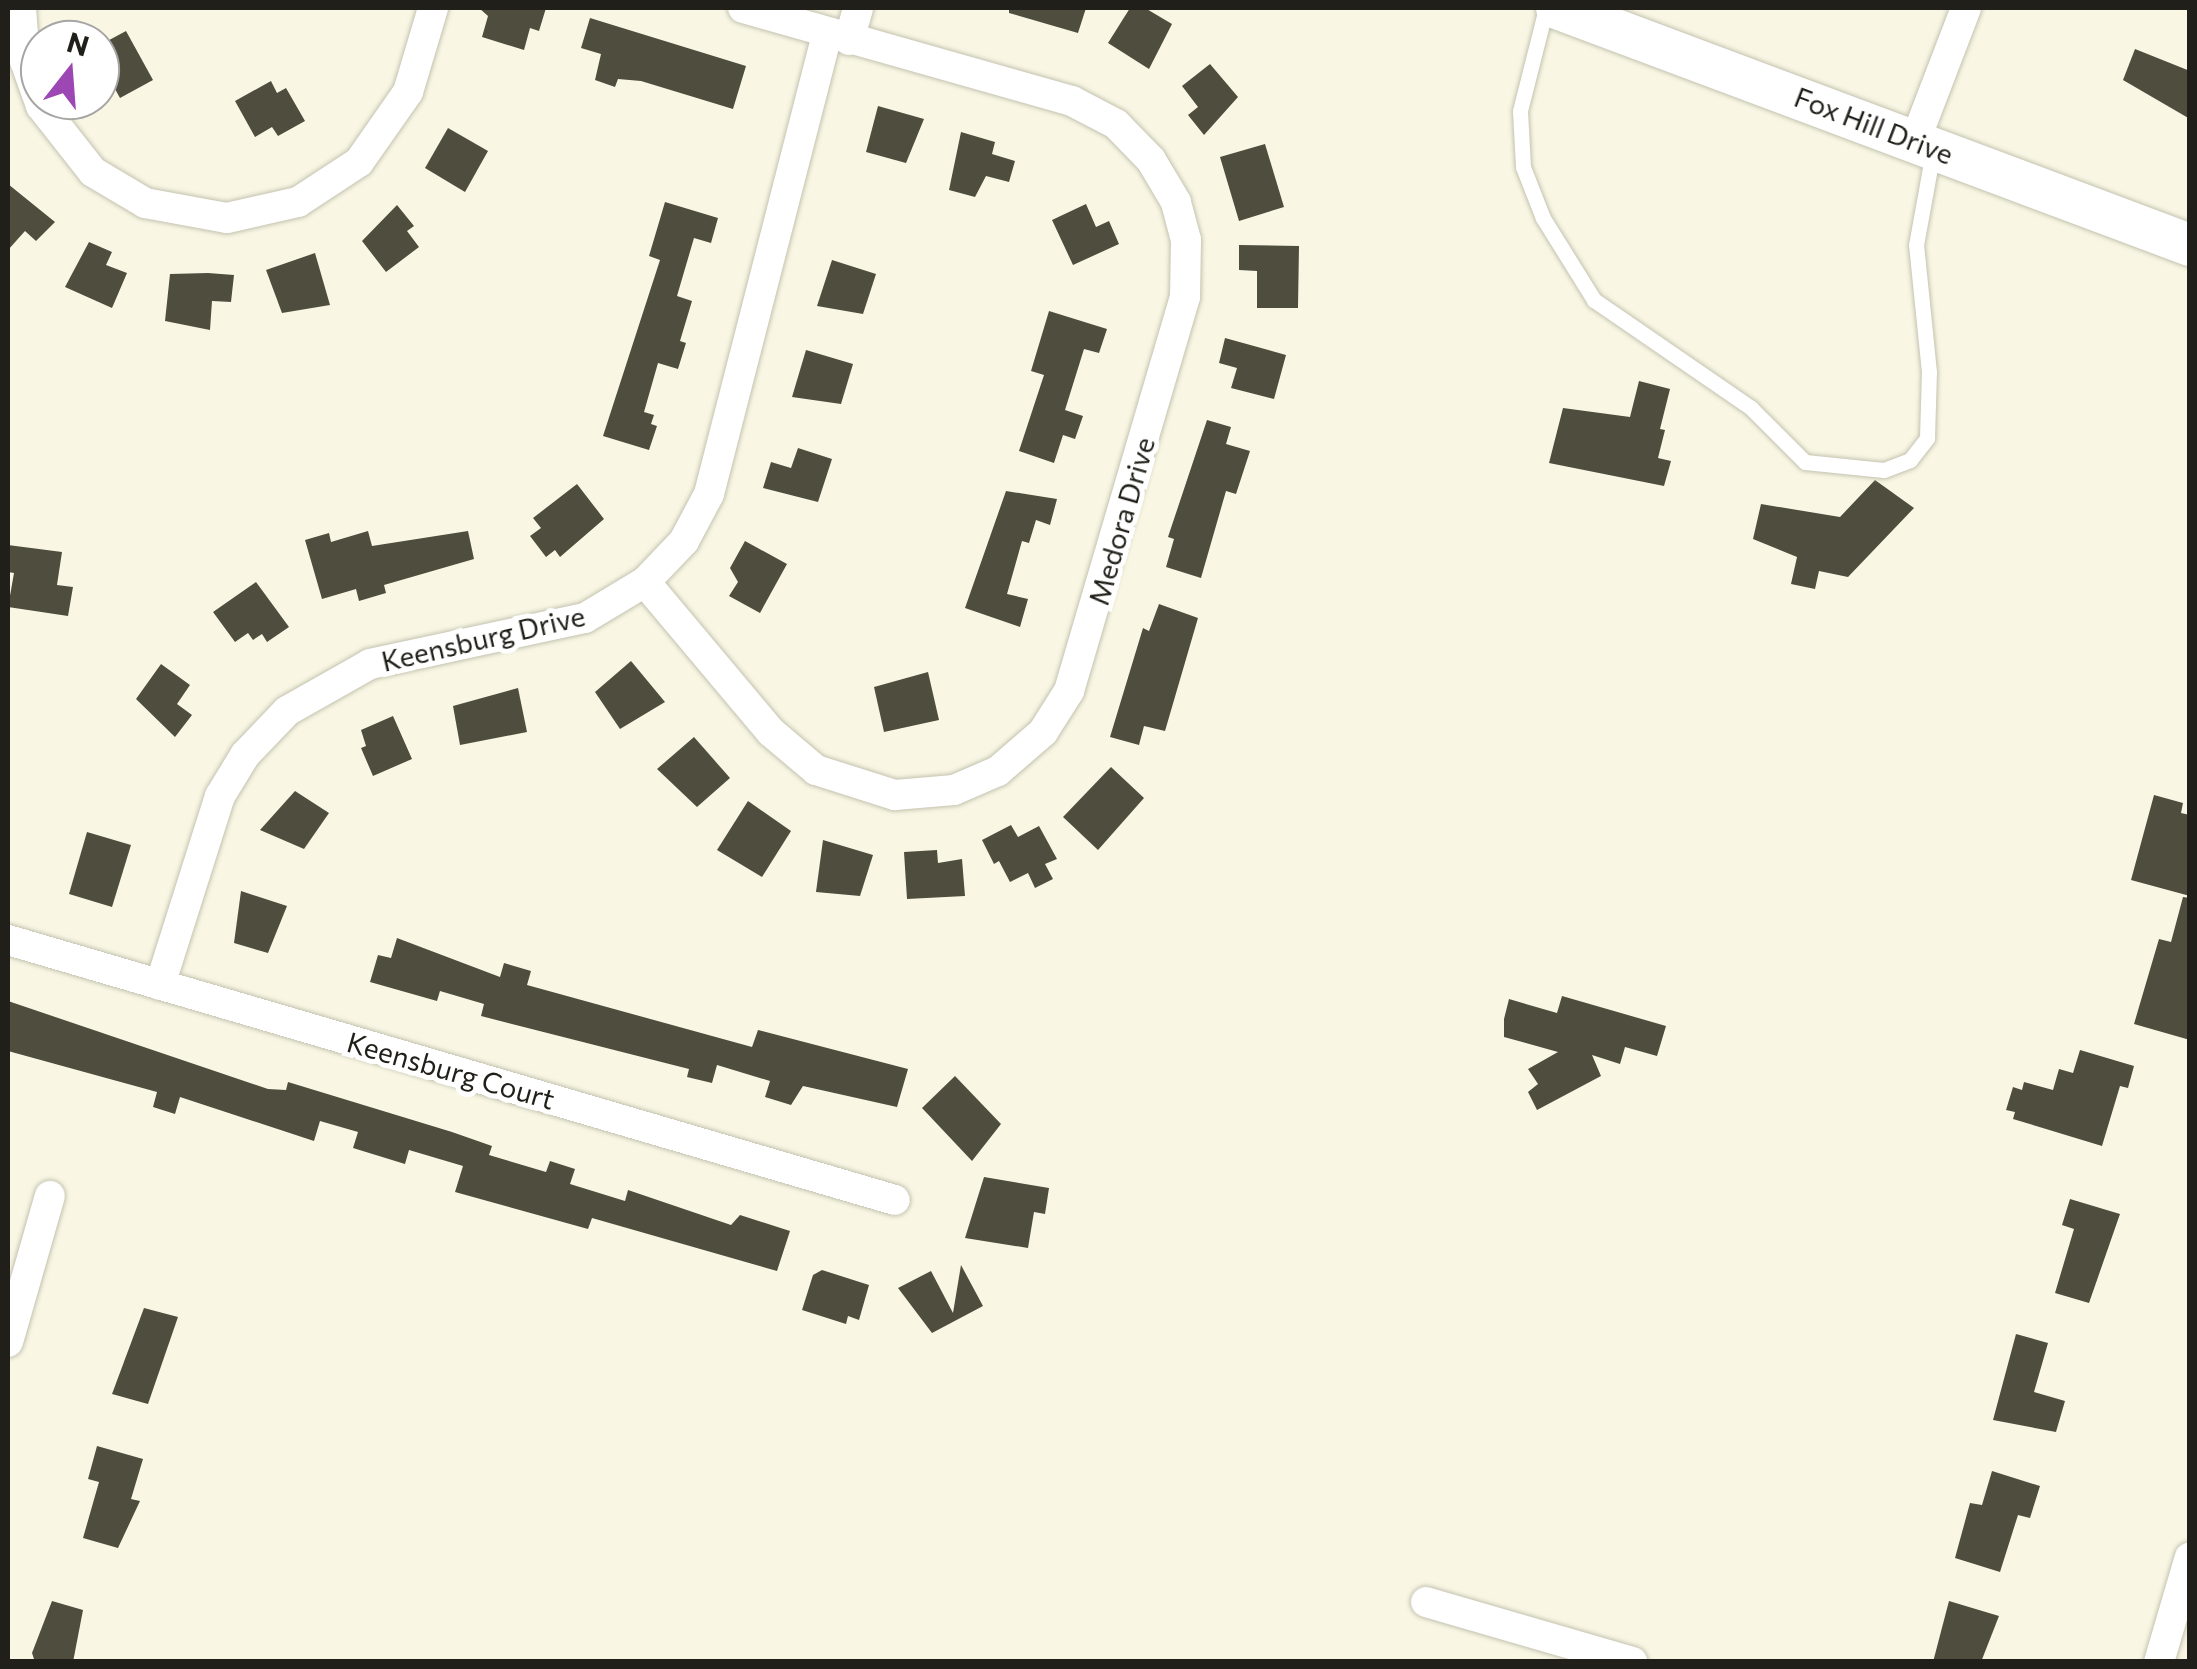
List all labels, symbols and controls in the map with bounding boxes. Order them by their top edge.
north arrow [20,20,120,120]
text: N [63,24,93,63]
street label: Fox Hill Drive [1790,79,1958,171]
street label: Medora Drive [1081,433,1161,609]
street label: Keensburg Drive [378,598,588,678]
street label: Keensburg Court [343,1024,559,1116]

